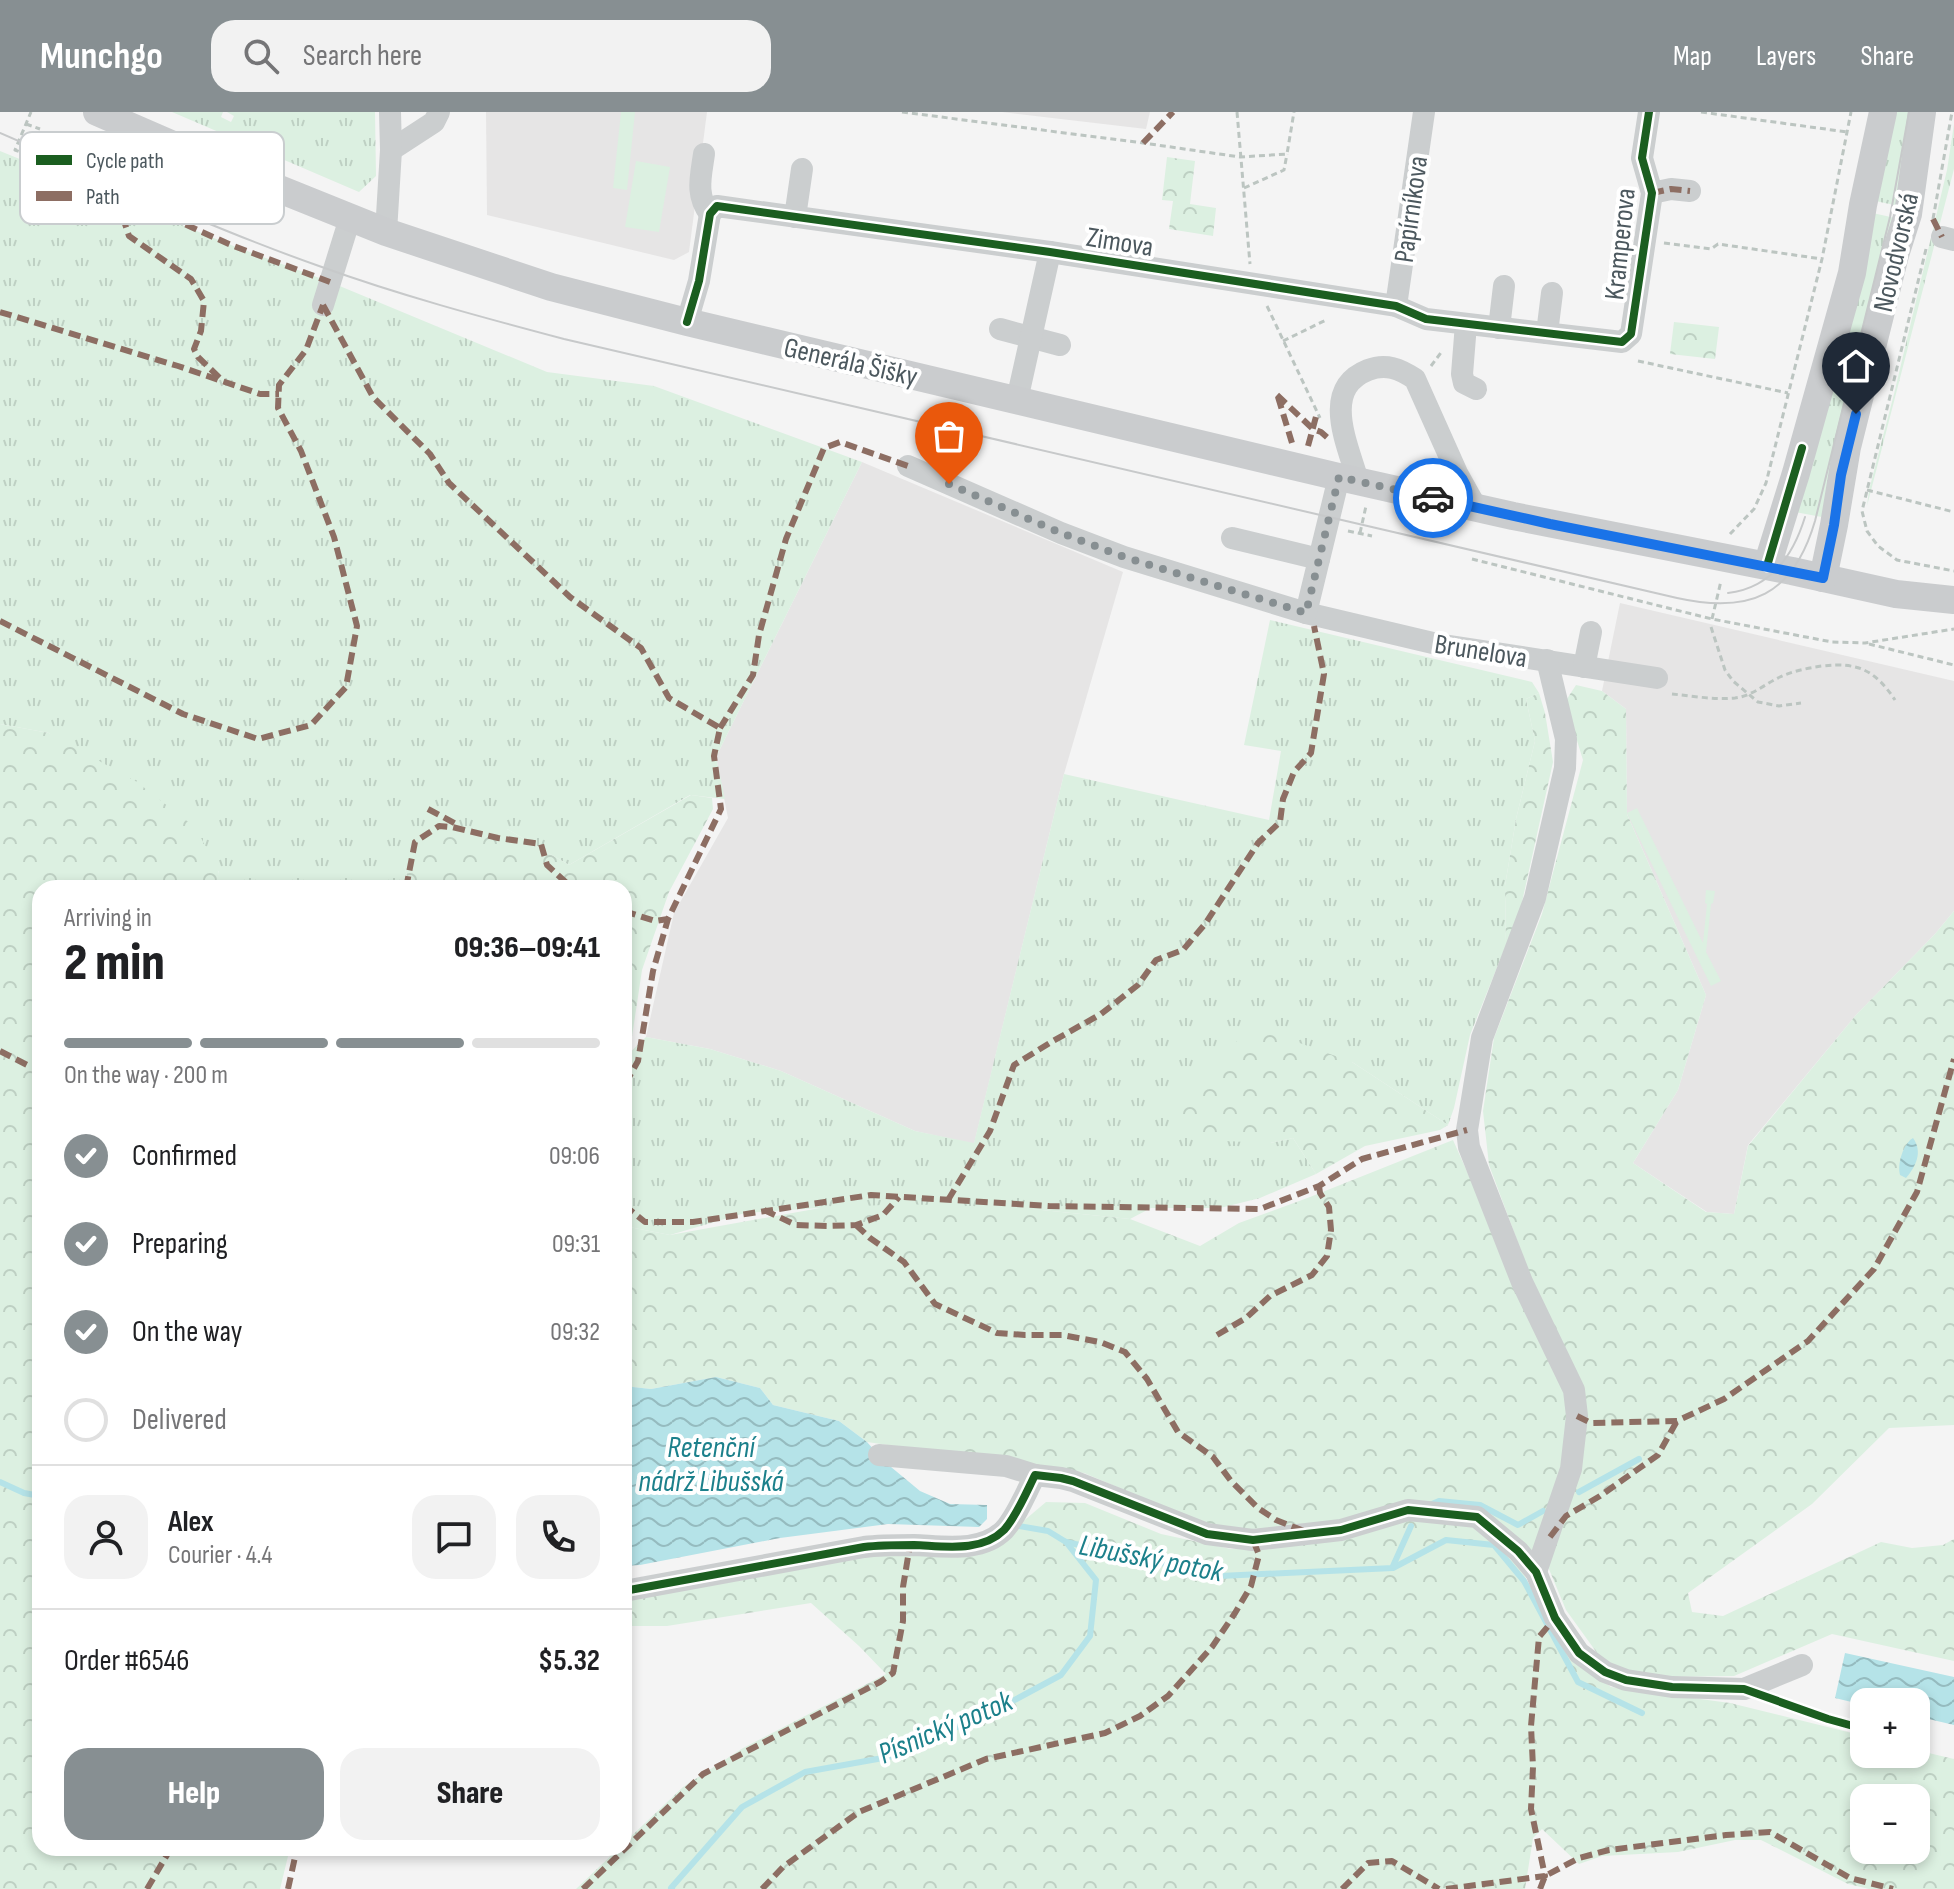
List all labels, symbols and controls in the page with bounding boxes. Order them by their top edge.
search box [211,20,771,92]
text: Munchgo [40,34,163,79]
icon: search [239,34,283,78]
text: Search here [303,38,422,74]
text: Map [1673,40,1712,73]
text: Layers [1756,40,1816,73]
text: Share [1860,40,1914,73]
legend [20,132,284,224]
text: Cycle path [86,148,164,175]
street label: Papírníkova [1388,154,1435,265]
text: Path [86,184,120,211]
street label: Kramperova [1598,187,1643,302]
street label: Novodvorská [1867,190,1926,315]
street label: Zimova [1084,221,1156,264]
street label: Generála Šišky [781,331,921,394]
pin [1822,332,1890,414]
icon: home [1834,344,1878,388]
pin [915,402,983,484]
icon: bag [927,414,971,458]
courier [1393,458,1473,538]
icon: car [1411,476,1455,520]
street label: Brunelova [1432,628,1529,675]
text: Arriving in [64,903,152,934]
text: 09:36–09:41 [454,930,600,966]
text: 2 min [64,932,165,995]
text: On the way · 200 m [64,1060,228,1091]
icon: check [64,1134,108,1178]
text: Confirmed [132,1138,237,1174]
text: 09:06 [549,1141,600,1172]
icon: check [64,1222,108,1266]
text: Preparing [132,1226,228,1262]
text: 09:31 [552,1229,600,1260]
icon: check [64,1310,108,1354]
text: On the way [132,1314,242,1350]
text: 09:32 [550,1317,600,1348]
text: Delivered [132,1402,227,1438]
water label: Retenční nádrž Libušská [638,1430,784,1500]
button: person [64,1495,148,1579]
button: chat [412,1495,496,1579]
button: phone [516,1495,600,1579]
text: Alex [168,1504,214,1540]
water label: Libušský potok [1076,1527,1226,1591]
text: Courier · 4.4 [168,1540,272,1571]
text: Order #6546 [64,1643,189,1679]
text: $5.32 [538,1643,600,1679]
water label: Písnický potok [873,1683,1018,1772]
map controls [1850,1688,1930,1864]
button: + [1850,1688,1930,1768]
button: Help [64,1748,324,1840]
button: Share [340,1748,600,1840]
button: − [1850,1784,1930,1864]

